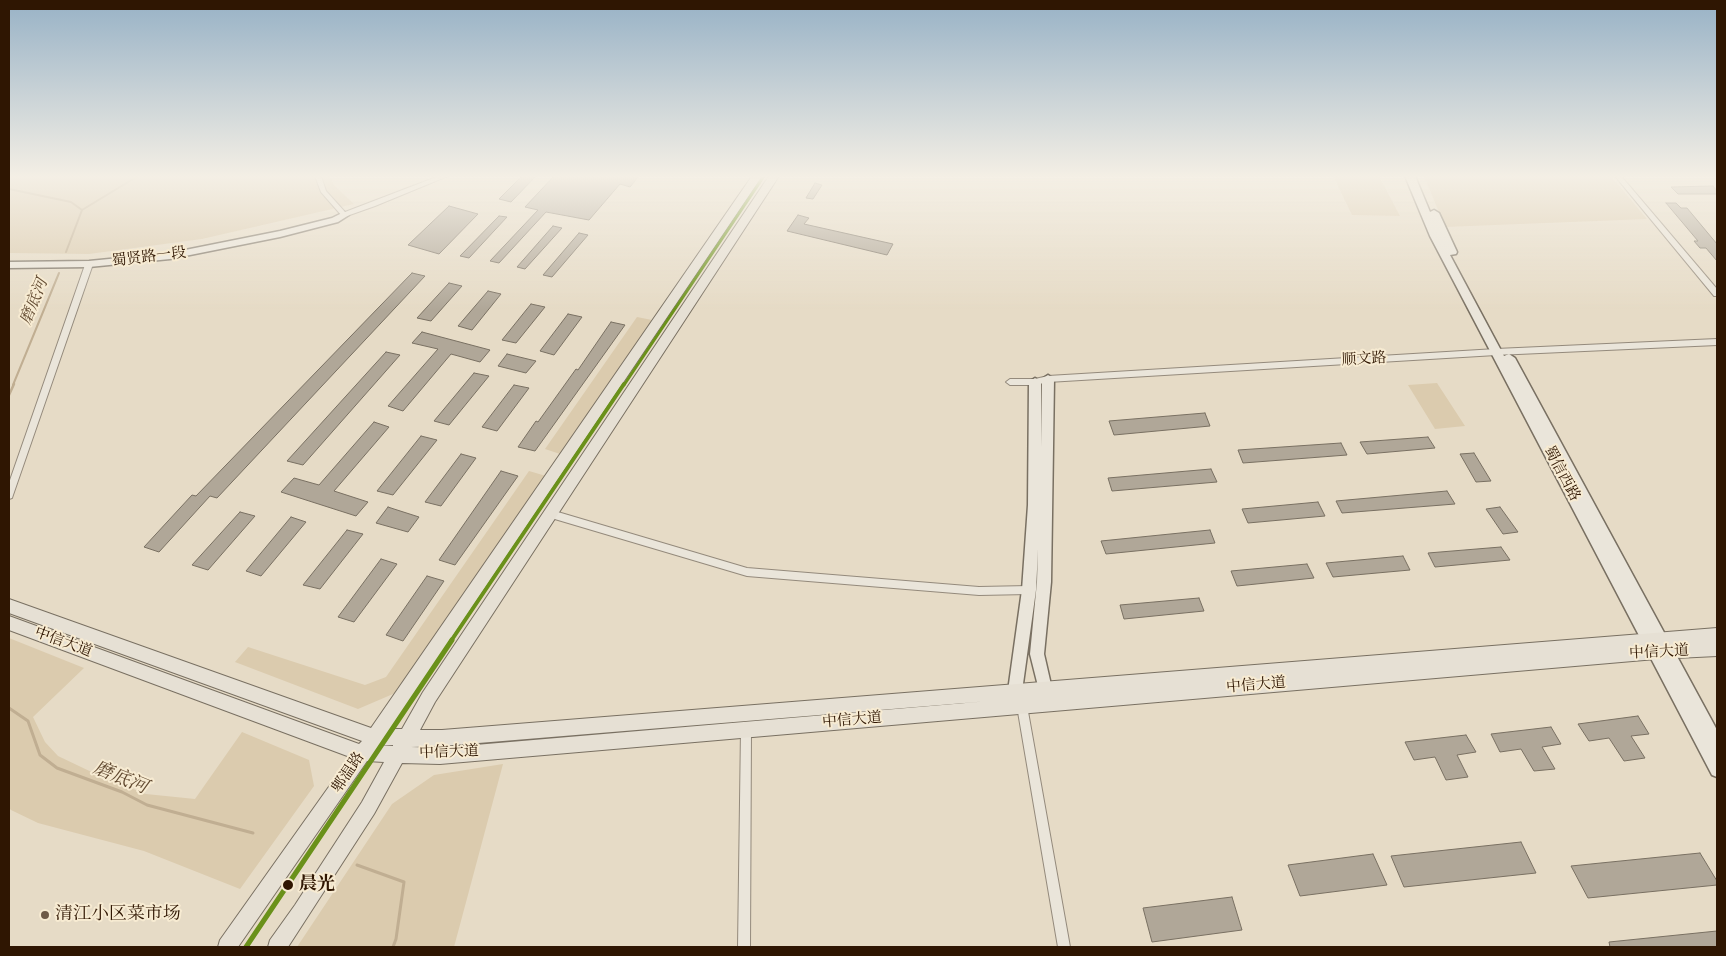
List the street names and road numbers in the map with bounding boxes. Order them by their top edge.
street label: 蜀贤路一段 [111,244,187,272]
street label: 顺文路 [1341,350,1387,370]
street label: 蜀信西路 [1539,443,1583,505]
street label: 中信大道 [32,624,94,662]
street label: 中信大道 [1629,642,1689,664]
street label: 中信大道 [1225,674,1287,698]
street label: 中信大道 [821,709,883,733]
street label: 中信大道 [419,743,479,763]
street label: 郫温路 [329,749,369,797]

